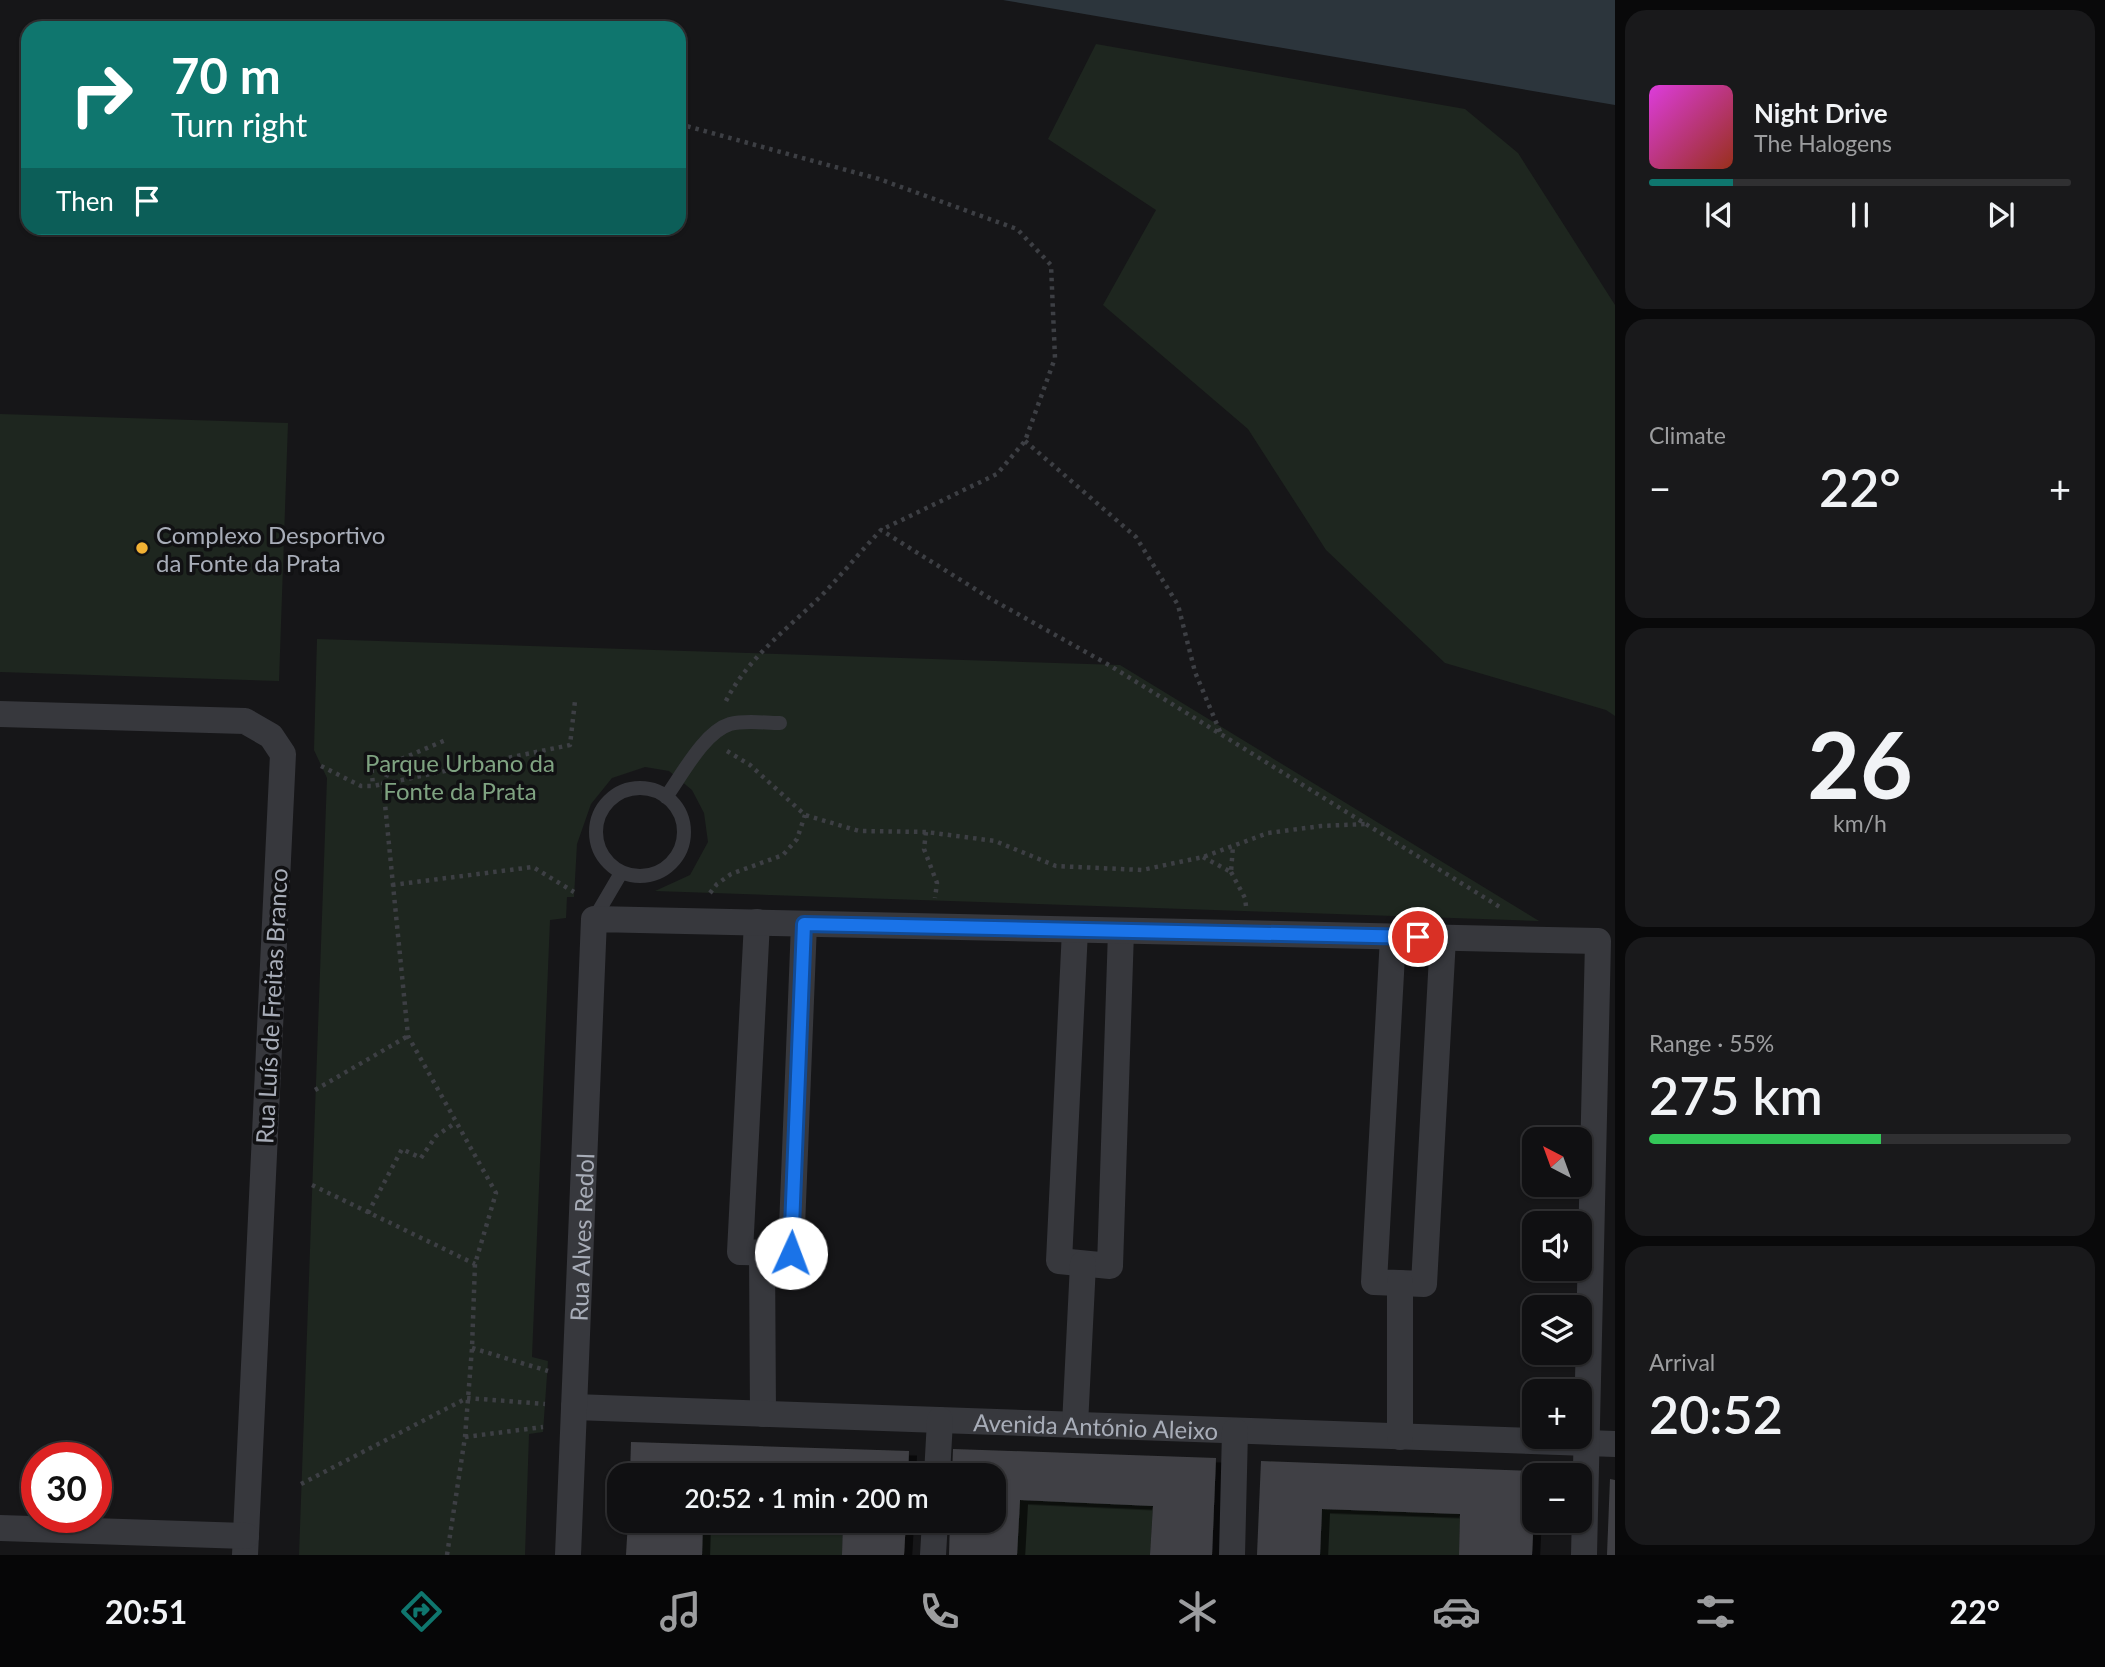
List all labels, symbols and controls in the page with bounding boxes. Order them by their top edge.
text: 70 m [171,46,281,104]
icon: right [56,49,147,140]
text: Night Drive [1754,97,1888,129]
text: Turn right [171,105,307,144]
text: The Halogens [1754,129,1892,157]
icon: arrive [128,182,166,220]
text: Then [56,185,114,217]
icon: previous [1700,196,1738,234]
icon: pause [1841,196,1879,234]
icon: next [1982,196,2020,234]
text: Climate [1649,421,1726,449]
text: 22° [1819,456,1901,518]
text: − [1649,465,1671,511]
text: + [2049,465,2071,511]
place label: Complexo Desportivo da Fonte da Prata [156,520,385,577]
marker: Complexo Desportivo da Fonte da Prata [134,540,150,556]
text: 26 [1807,709,1913,818]
park label: Parque Urbano da Fonte da Prata [365,748,555,805]
text: km/h [1833,809,1887,837]
street label: Rua Luís de Freitas Branco [249,868,293,1144]
pin [1388,907,1448,967]
icon: arrive [1399,918,1437,956]
text: Range · 55% [1649,1029,1774,1057]
text: 275 km [1649,1064,1823,1126]
north arrow [1522,1127,1592,1197]
map controls [1522,1127,1592,1533]
street label: Rua Alves Redol [563,1153,599,1322]
button: sound [1522,1211,1592,1281]
position arrow [754,1216,828,1290]
button: layers [1522,1295,1592,1365]
text: Arrival [1649,1348,1715,1376]
button: + [1522,1379,1592,1449]
text: 20:52 [1649,1383,1783,1445]
street label: Avenida António Aleixo [973,1407,1219,1444]
speed limit sign: 30 [21,1442,112,1533]
button: − [1522,1463,1592,1533]
text: 20:52 · 1 min · 200 m [684,1482,929,1514]
icon: directions [397,1587,446,1636]
icon: music [656,1587,705,1636]
icon: phone [915,1587,964,1636]
icon: climate [1173,1587,1222,1636]
icon: car [1432,1587,1481,1636]
icon: filters [1691,1587,1740,1636]
text: 20:51 [105,1592,187,1631]
text: 22° [1950,1592,2000,1631]

